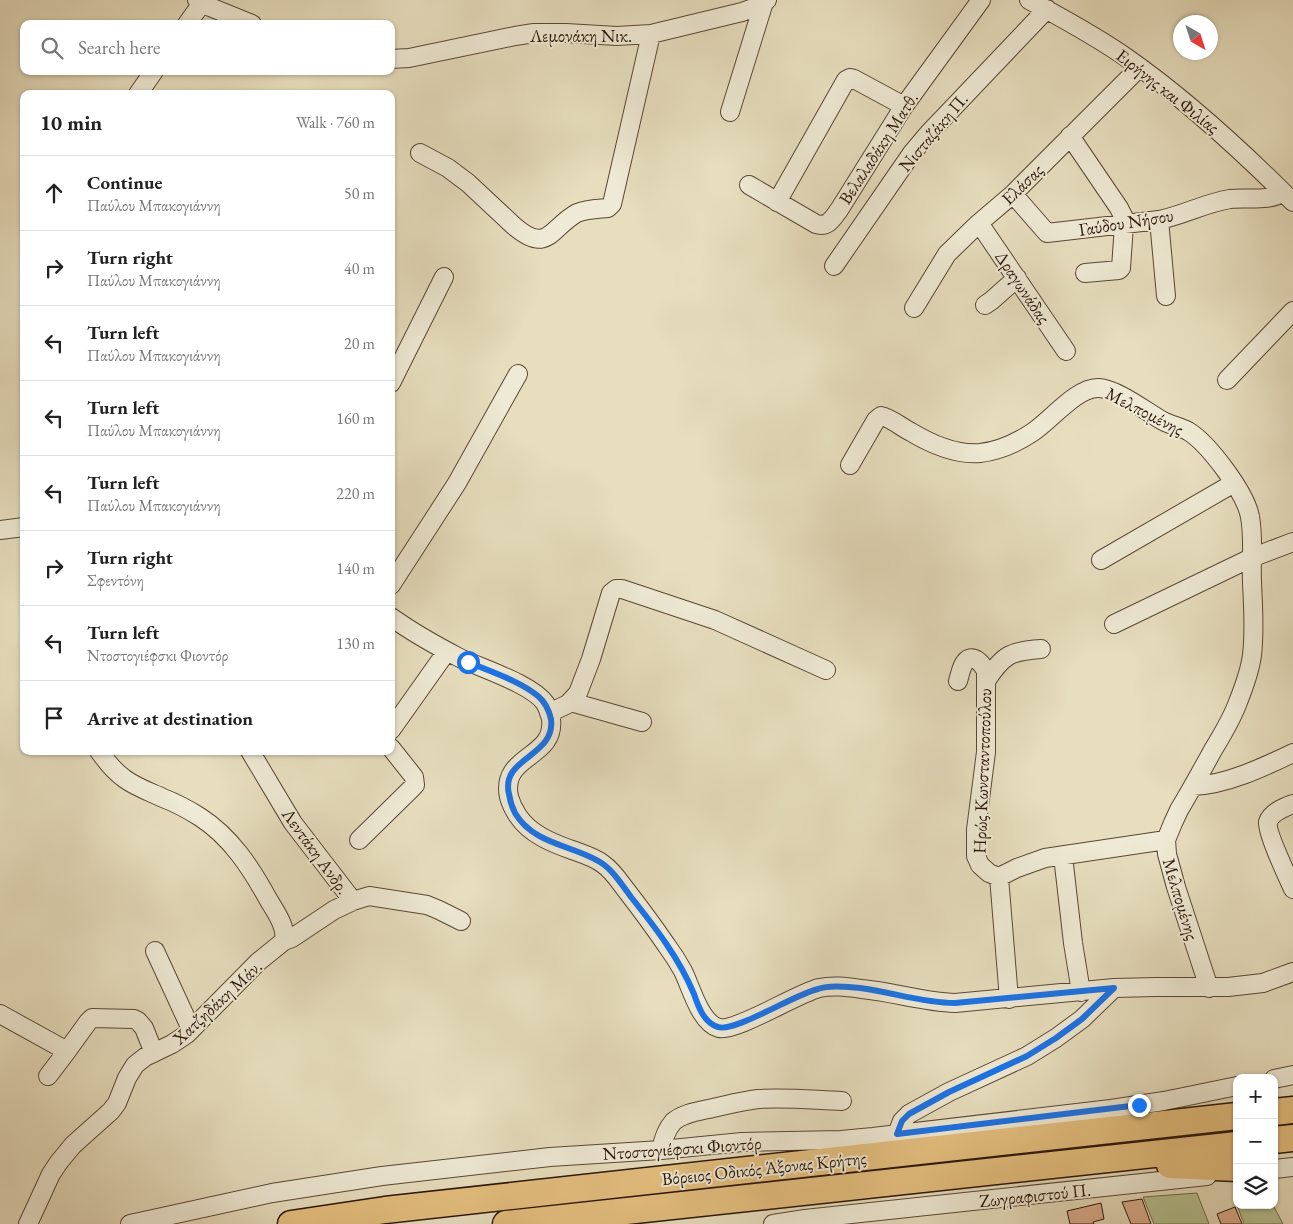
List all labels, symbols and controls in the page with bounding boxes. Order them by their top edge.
north arrow [1173,15,1218,60]
search box [20,20,395,75]
street label: Λεμονάκη Νικ. [529,24,632,47]
icon: search [38,34,66,62]
text: Search here [78,35,160,60]
street label: Ειρήνης και Φιλίας [1112,43,1224,139]
street label: Βελαλαδάκη Ματθ. [833,88,923,208]
street label: Νισταζάκη Π. [893,88,973,176]
text: 10 min [40,109,102,136]
text: Walk · 760 m [296,112,375,133]
street label: Ελάσας [996,158,1048,210]
text: Continue [87,170,162,195]
icon: ahead [40,179,68,207]
text: 50 m [344,183,375,204]
text: Παύλου Μπακογιάννη [87,195,221,216]
street label: Γαύδου Νήσου [1077,203,1175,241]
text: Turn right [87,245,173,270]
street label: Δραγωνάδας [990,246,1056,328]
icon: right [40,254,68,282]
text: 40 m [344,258,375,279]
text: Παύλου Μπακογιάννη [87,270,221,291]
text: Turn left [87,320,159,345]
icon: left [40,329,68,357]
text: 20 m [344,333,375,354]
text: Παύλου Μπακογιάννη [87,345,221,366]
street label: Μελπομένης [1102,382,1188,440]
text: Turn left [87,395,159,420]
icon: left [40,404,68,432]
text: 160 m [336,408,375,429]
text: Παύλου Μπακογιάννη [87,420,221,441]
text: Turn left [87,470,159,495]
icon: left [40,479,68,507]
text: 220 m [336,483,375,504]
text: Παύλου Μπακογιάννη [87,495,221,516]
text: Turn right [87,545,173,570]
icon: right [40,554,68,582]
text: 140 m [336,558,375,579]
text: Σφεντόνη [87,570,144,591]
text: Turn left [87,620,159,645]
icon: left [40,629,68,657]
text: 130 m [336,633,375,654]
text: Ντοστογιέφσκι Φιοντόρ [87,645,228,666]
route start [457,651,480,674]
street label: Ηρώς Κωνσταντοπούλου [968,688,996,854]
icon: arrive [40,704,68,732]
text: Arrive at destination [87,706,253,731]
street label: Λεντάκη Ανδρ. [277,803,355,898]
street label: Μελπομένης [1158,855,1204,943]
street label: Χατζηδάκη Μάν. [167,955,267,1050]
map controls [1233,1074,1278,1209]
button: + [1233,1074,1278,1119]
route end [1128,1094,1151,1117]
button: − [1233,1119,1278,1164]
street label: Ντοστογιέφσκι Φιοντόρ [602,1131,762,1165]
street label: Βόρειος Οδικός Άξονας Κρήτης [661,1146,867,1190]
button: layers [1233,1164,1278,1209]
street label: Ζωγραφιστού Π. [978,1178,1092,1212]

